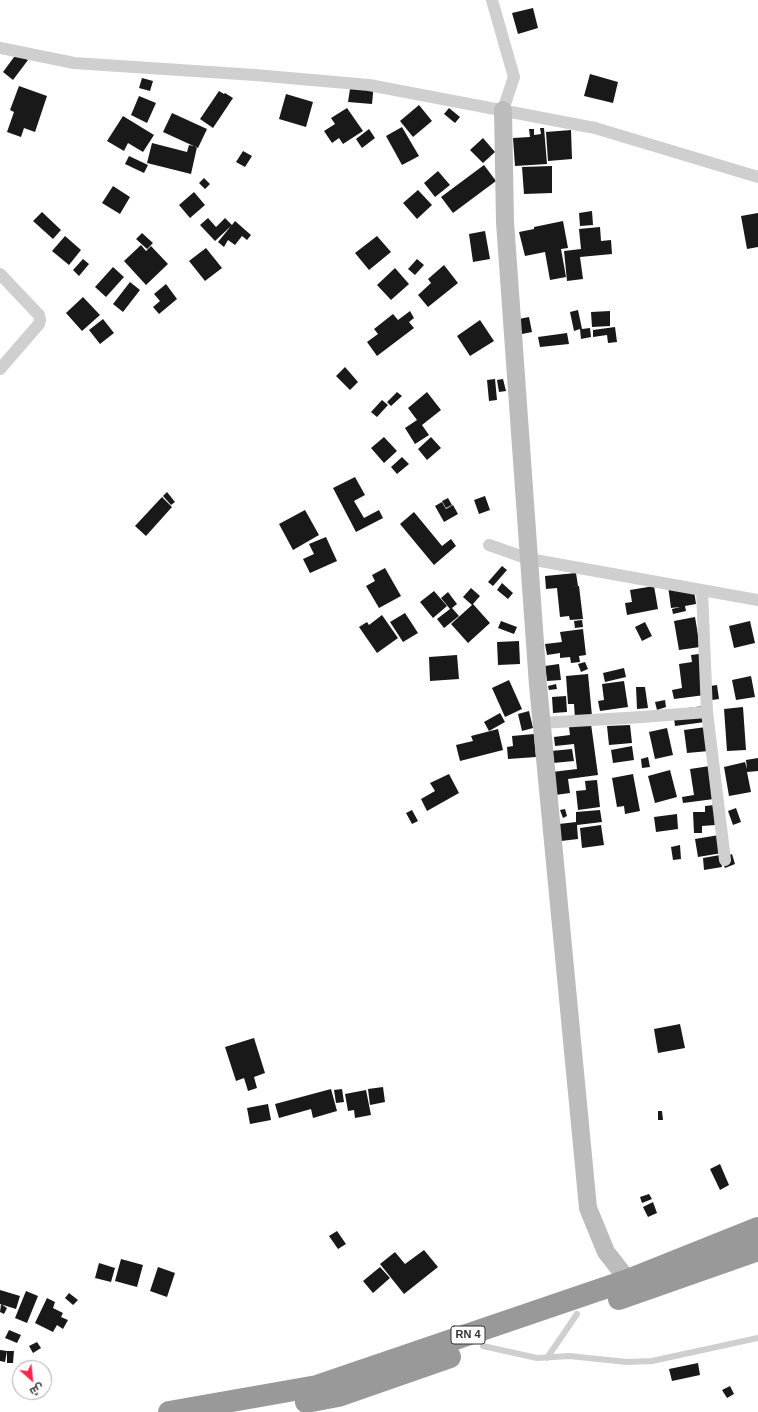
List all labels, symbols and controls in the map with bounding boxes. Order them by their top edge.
road number: RN 4 [451,1326,485,1344]
north arrow [12,1360,52,1400]
text: ش [28,1381,46,1398]

